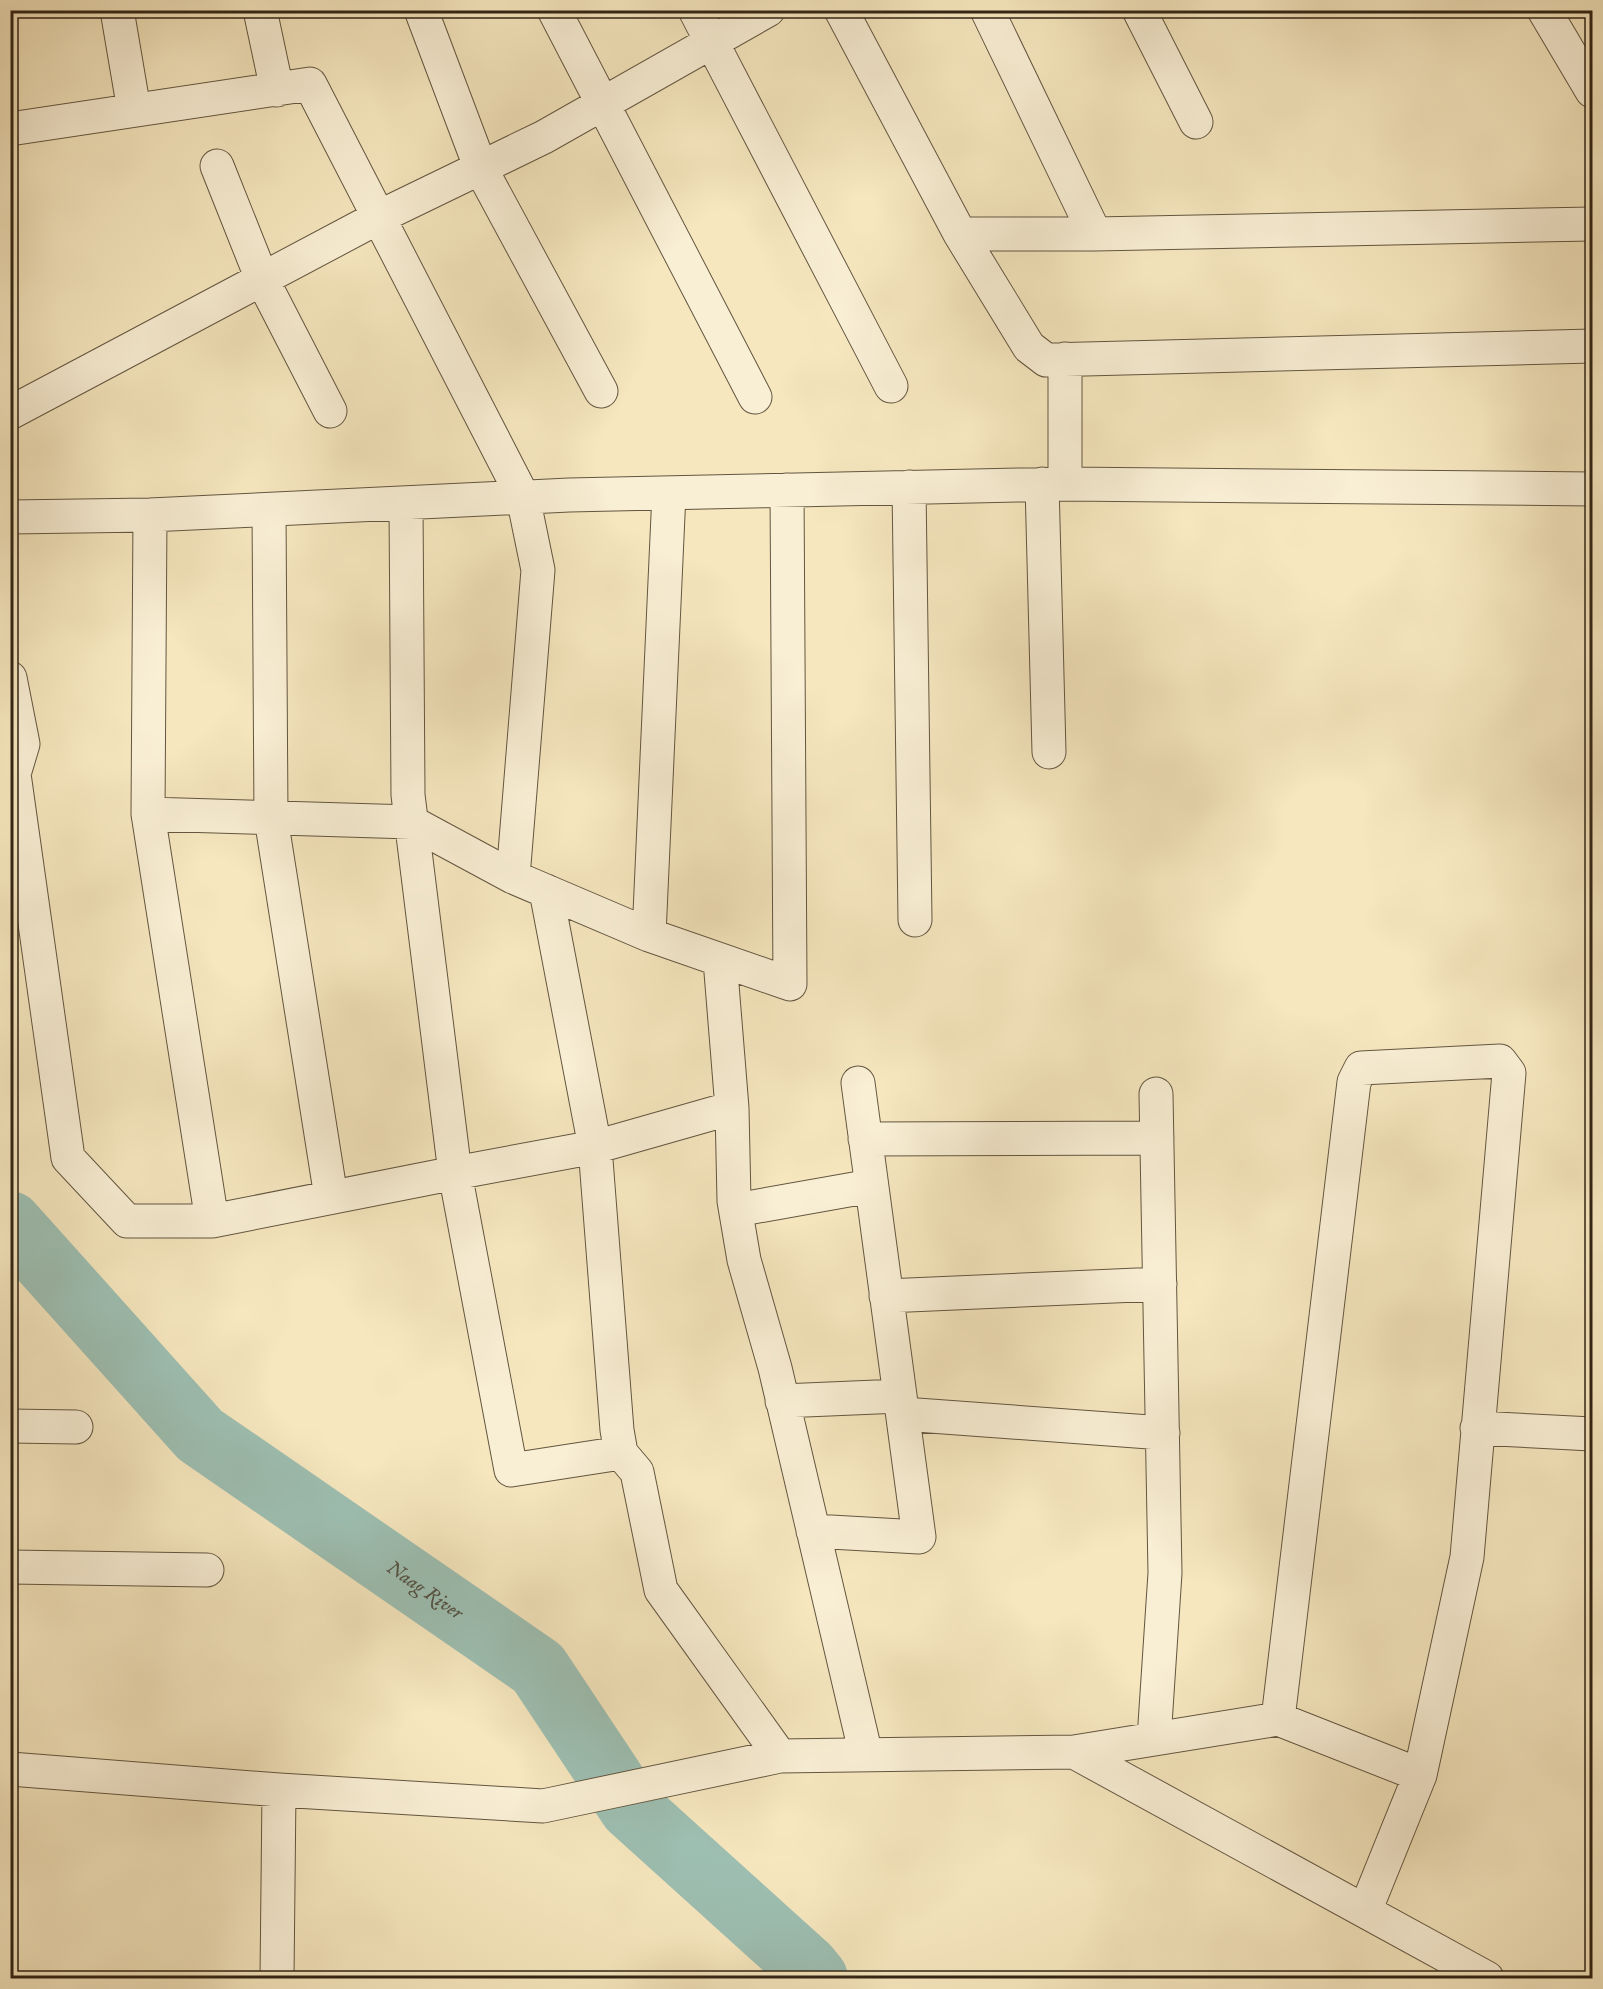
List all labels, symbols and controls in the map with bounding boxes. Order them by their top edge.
water label: Naag River [382,1555,469,1626]

